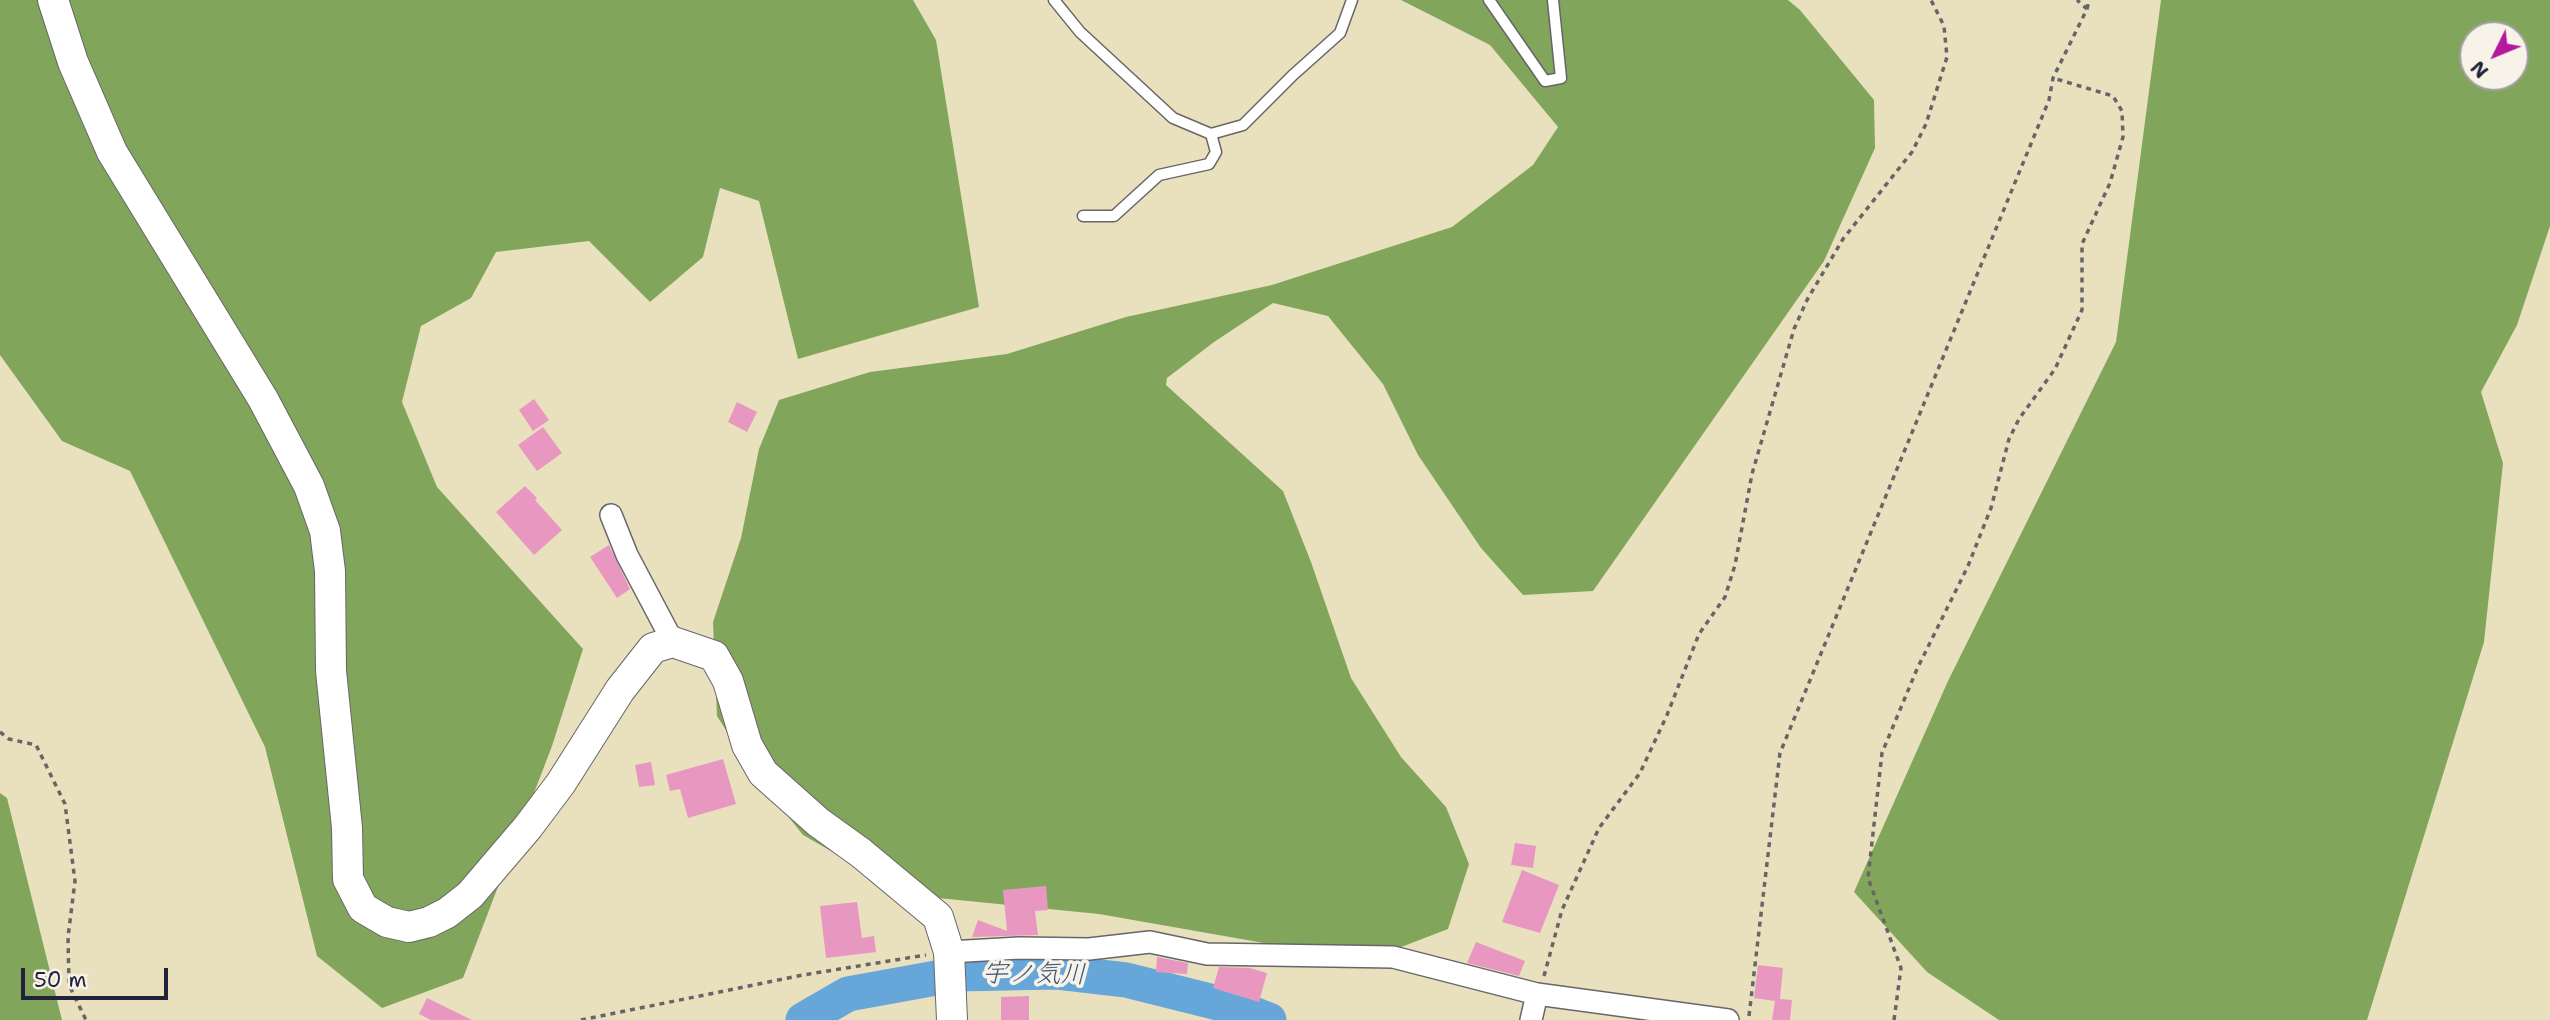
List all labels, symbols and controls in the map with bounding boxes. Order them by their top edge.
north arrow [2459,21,2529,91]
text: N [2465,55,2494,83]
scale bar [24,954,172,998]
water label: 宇ノ気川 [982,958,1086,992]
text: 50 m [34,966,87,994]

